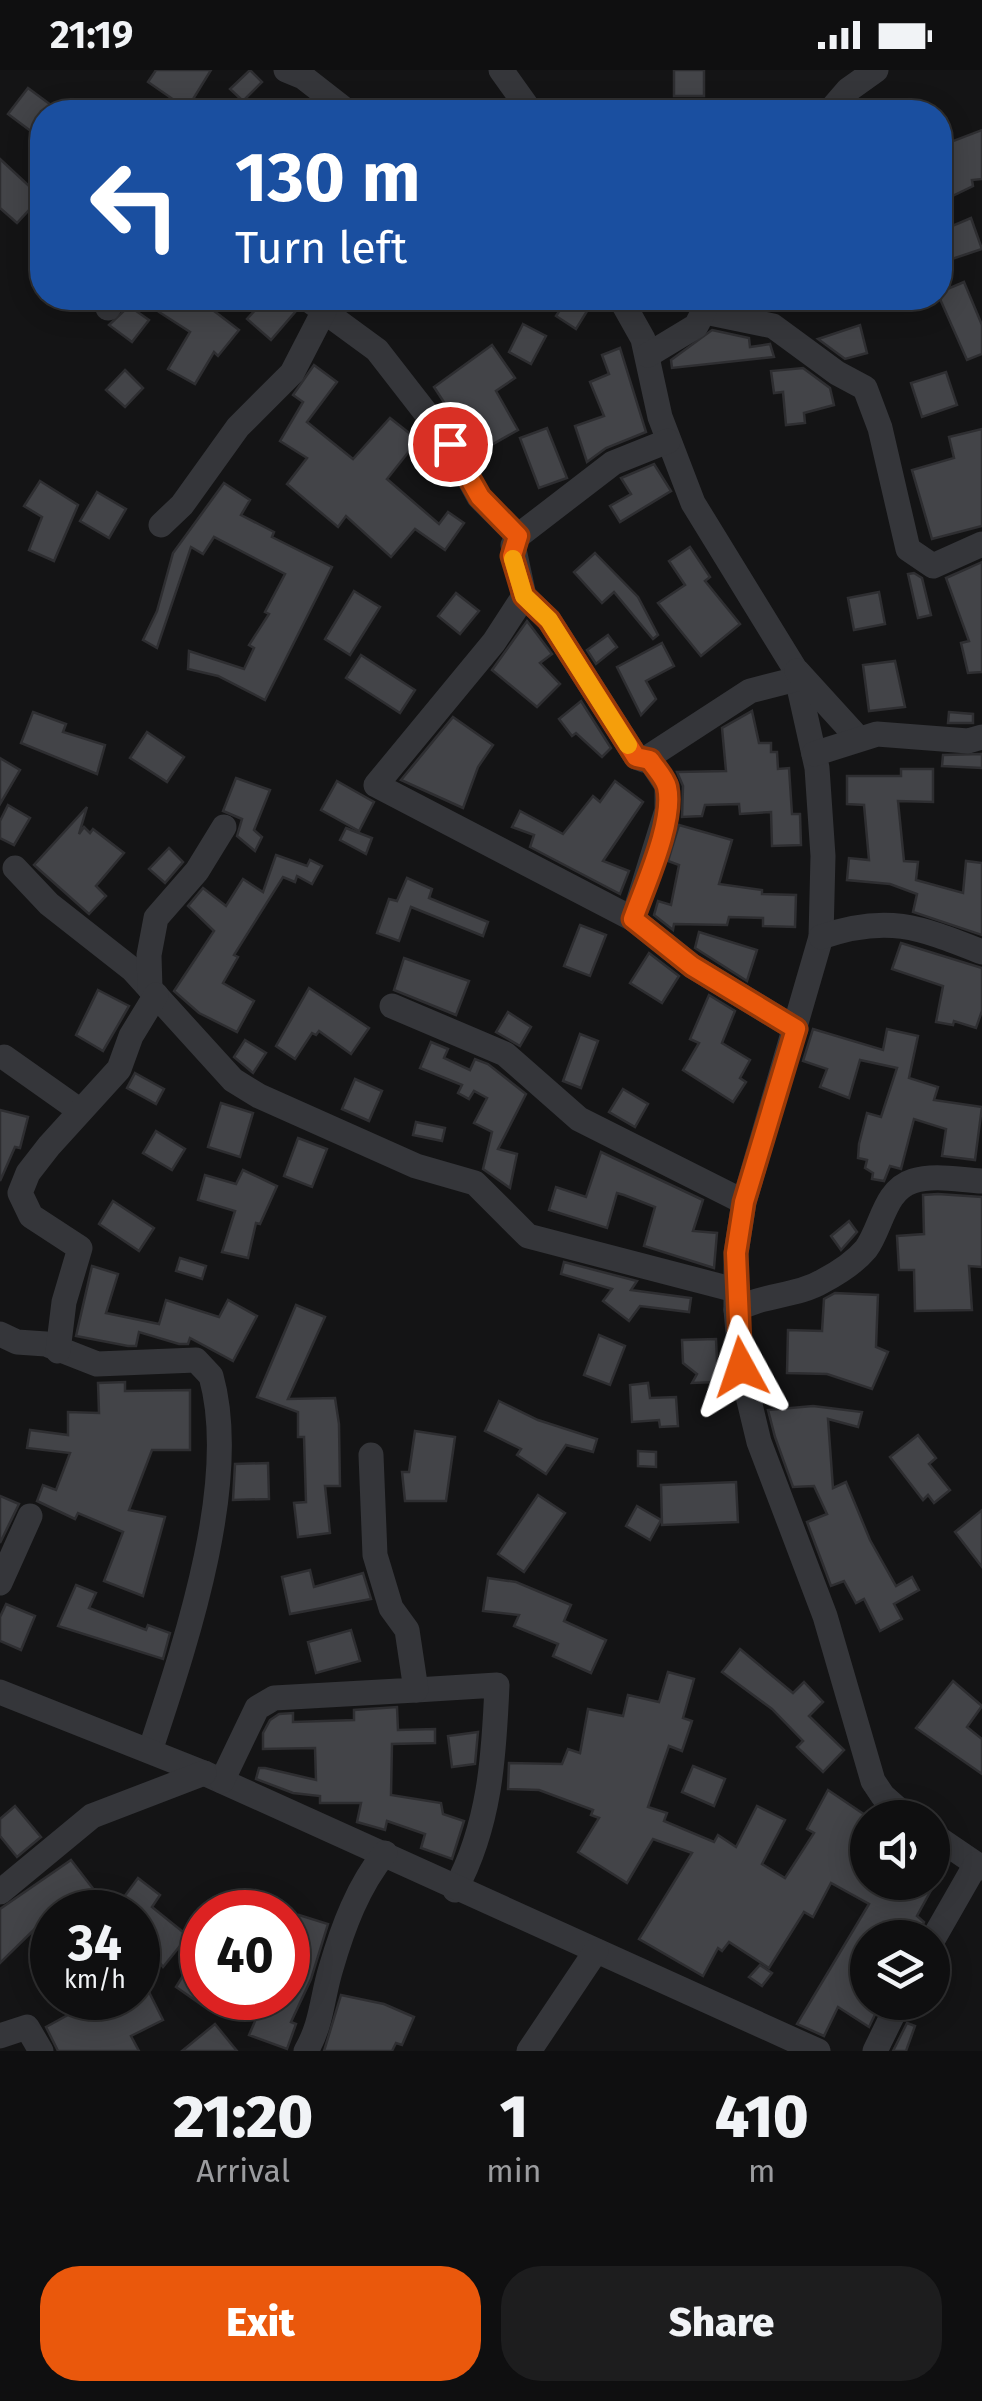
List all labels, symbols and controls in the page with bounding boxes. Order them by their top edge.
text: 21:19 [50,12,133,58]
text: 130 m [235,136,421,220]
icon: left [70,140,200,270]
text: Turn left [235,221,407,275]
pin [408,402,493,487]
icon: arrive [423,417,478,472]
position arrow [689,1315,793,1419]
map controls [850,1800,950,2020]
button: sound [850,1800,950,1900]
speed limit sign: 40 [180,1890,310,2020]
text: 34 [68,1913,122,1973]
button: layers [850,1920,950,2020]
text: km/h [64,1965,126,1995]
text: 21:20 [173,2081,313,2153]
text: 1 [500,2081,528,2153]
text: 410 [715,2081,809,2153]
text: Arrival [196,2152,290,2190]
text: min [486,2152,542,2190]
text: m [748,2152,775,2190]
button: Exit [40,2266,481,2381]
button: Share [501,2266,942,2381]

